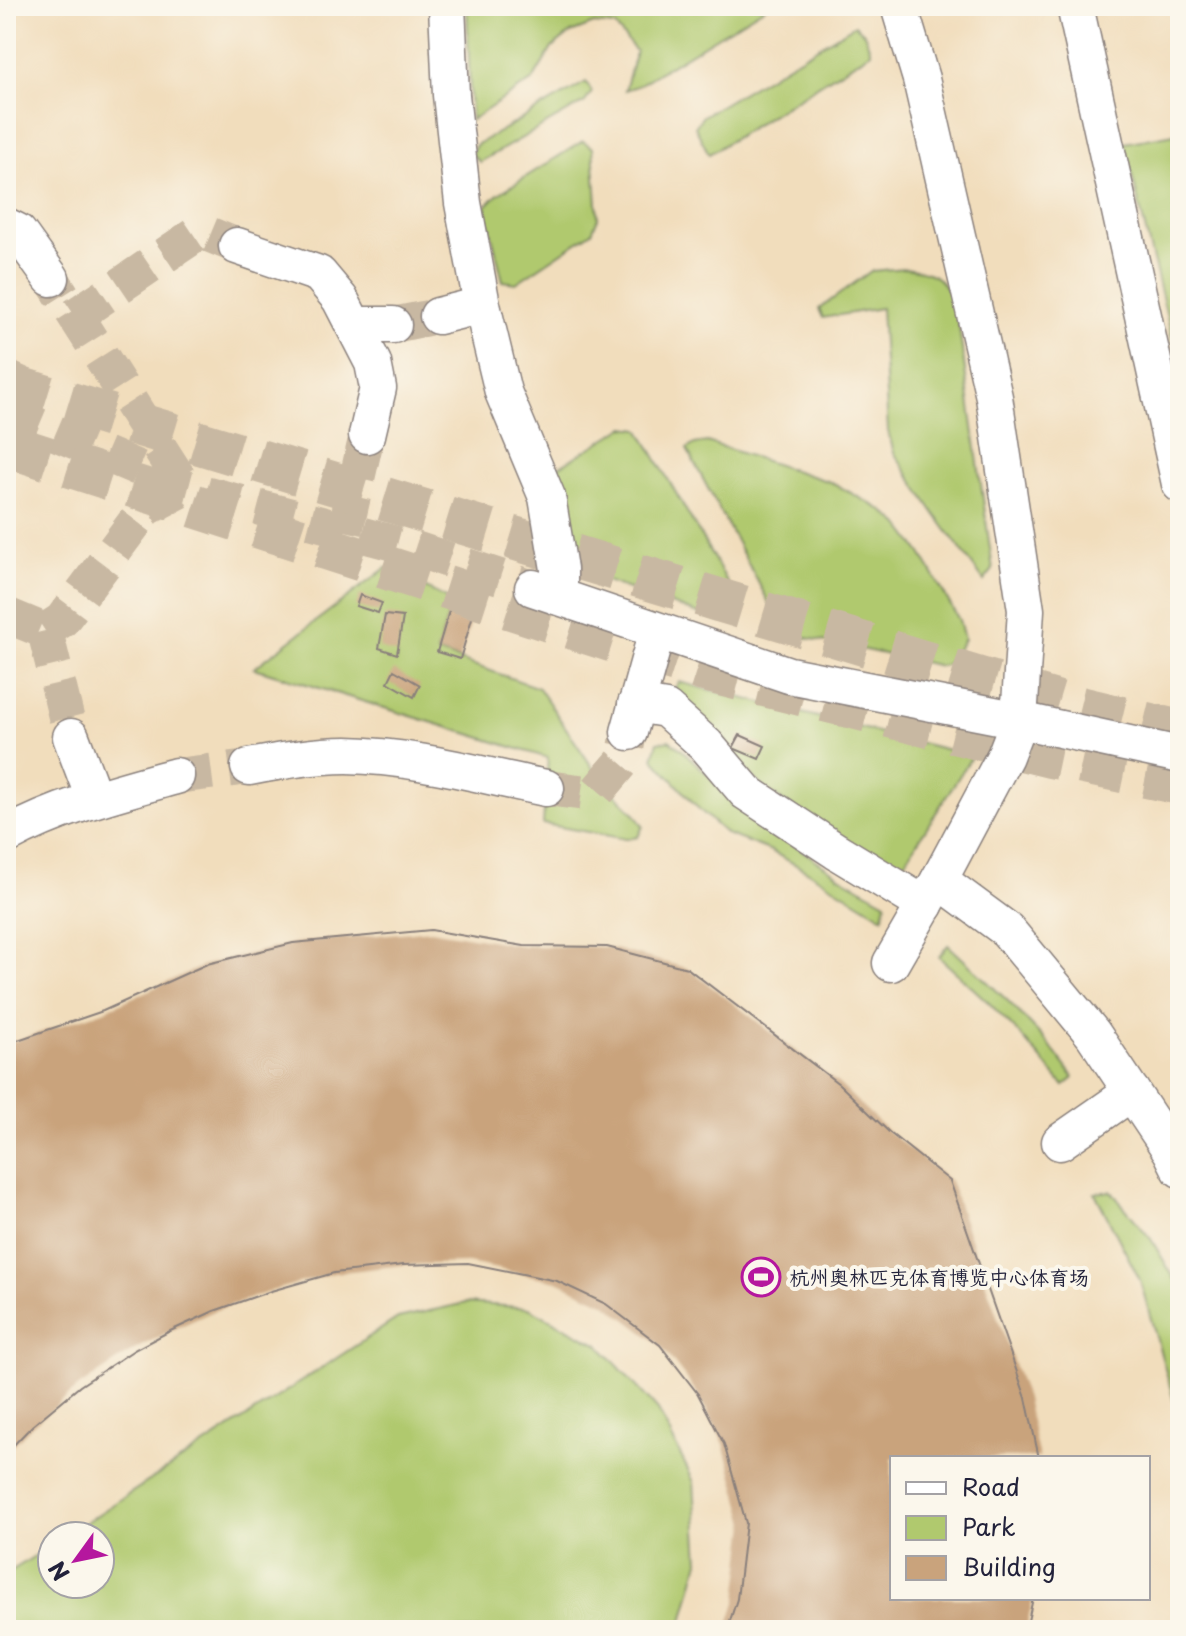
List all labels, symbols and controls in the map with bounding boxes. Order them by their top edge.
sports icon: 杭州奥林匹克体育博览中心体育场 [740,1256,782,1298]
place label: 杭州奥林匹克体育博览中心体育场 [789,1262,1089,1292]
legend [890,1456,1150,1600]
text: Road [962,1468,1020,1504]
text: Park [962,1508,1016,1544]
north arrow [36,1520,116,1600]
text: Building [962,1548,1056,1584]
text: N [39,1555,77,1588]

